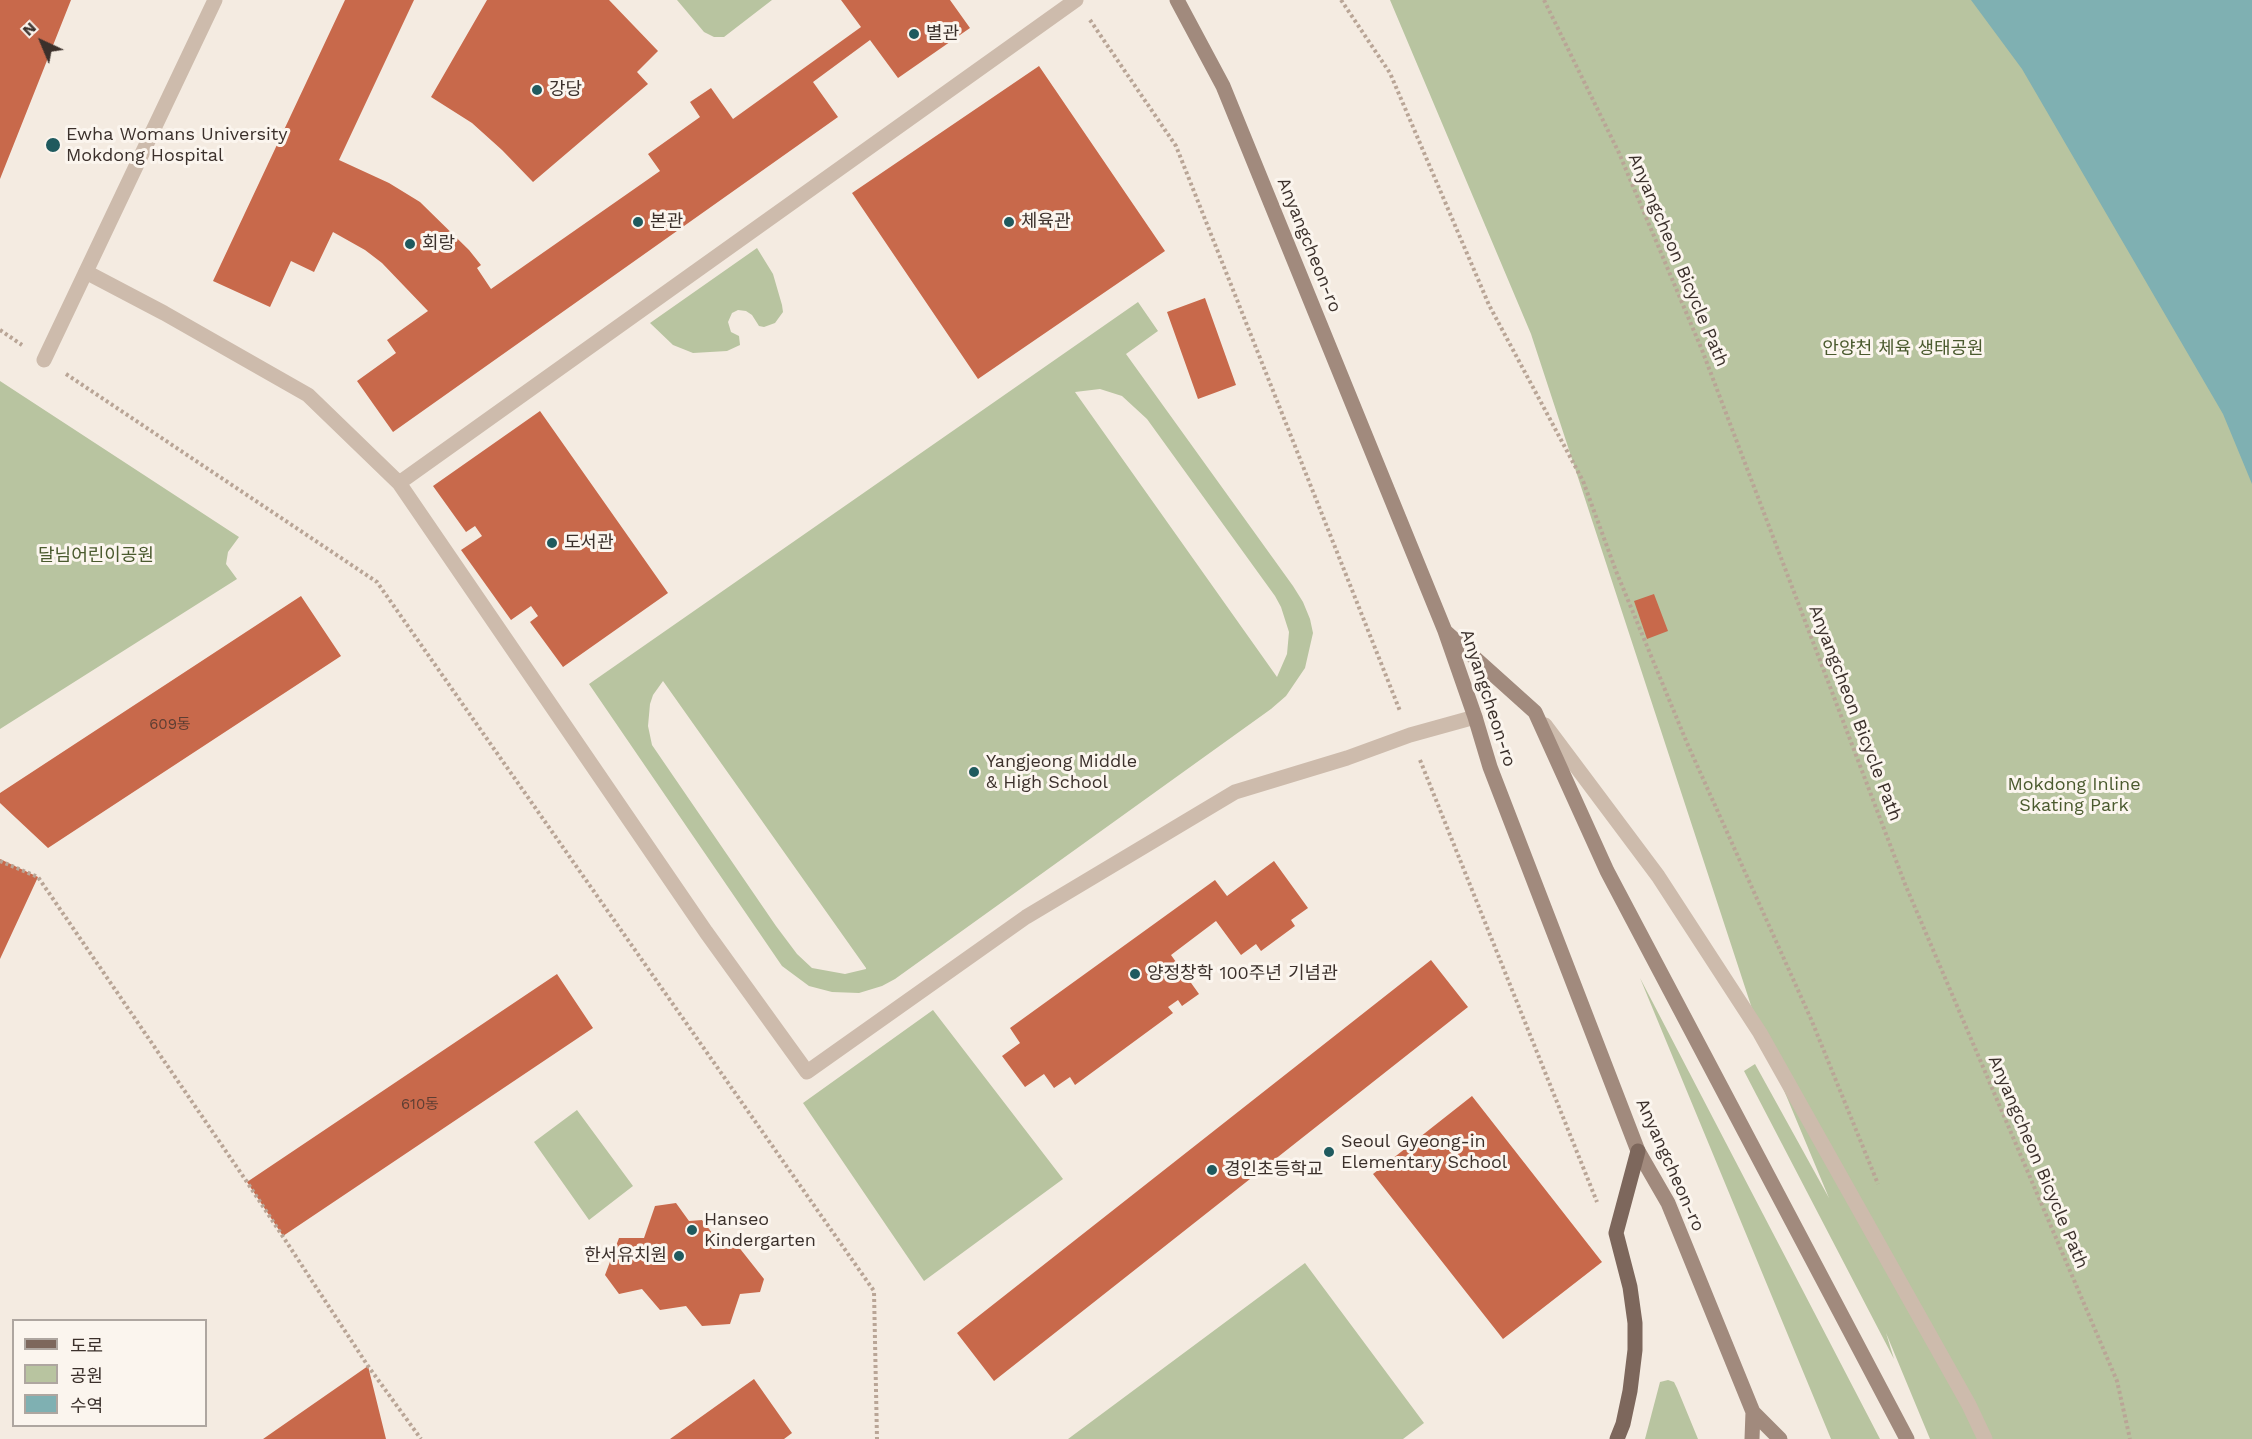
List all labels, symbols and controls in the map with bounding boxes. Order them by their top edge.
north arrow [12,12,72,72]
text: N [18,18,40,40]
place label: 별관 [926,23,959,45]
marker: 별관 [907,27,921,41]
place label: 강당 [549,79,582,101]
marker: 강당 [530,83,544,97]
place label: Ewha Womans University Mokdong Hospital [66,124,288,166]
marker: Ewha Womans University Mokdong Hospital [44,136,62,154]
street label: Anyangcheon Bicycle Path [1623,150,1733,370]
street label: Anyangcheon-ro [1272,175,1346,315]
place label: 본관 [650,211,683,233]
place label: 체육관 [1021,211,1071,233]
marker: 본관 [631,215,645,229]
marker: 체육관 [1002,215,1016,229]
place label: 회랑 [422,233,455,255]
marker: 회랑 [403,237,417,251]
park label: 안양천 체육 생태공원 [1822,338,1984,360]
place label: 도서관 [564,532,614,554]
marker: 도서관 [545,536,559,550]
park label: 달님어린이공원 [38,545,154,567]
street label: Anyangcheon Bicycle Path [1804,602,1906,824]
street label: Anyangcheon-ro [1456,627,1520,769]
house number: 609동 [149,716,191,734]
place label: Yangjeong Middle & High School [986,751,1137,794]
marker: Yangjeong Middle & High School [967,765,981,779]
park label: Mokdong Inline Skating Park [2007,774,2141,816]
place label: 양정창학 100주년 기념관 [1147,963,1338,985]
marker: 양정창학 100주년 기념관 [1128,967,1142,981]
street label: Anyangcheon Bicycle Path [1983,1052,2093,1272]
street label: Anyangcheon-ro [1631,1095,1709,1235]
house number: 610동 [401,1096,439,1114]
place label: Seoul Gyeong-in Elementary School [1341,1131,1507,1174]
marker: Seoul Gyeong-in Elementary School [1322,1145,1336,1159]
place label: 경인초등학교 [1224,1159,1323,1181]
marker: 경인초등학교 [1205,1163,1219,1177]
place label: Hanseo Kindergarten [704,1209,816,1252]
marker: Hanseo Kindergarten [685,1223,699,1237]
place label: 한서유치원 [584,1245,667,1267]
marker: 한서유치원 [672,1249,686,1263]
legend [12,1319,207,1427]
text: 도로 [70,1335,103,1356]
text: 공원 [70,1365,103,1386]
text: 수역 [70,1395,103,1416]

